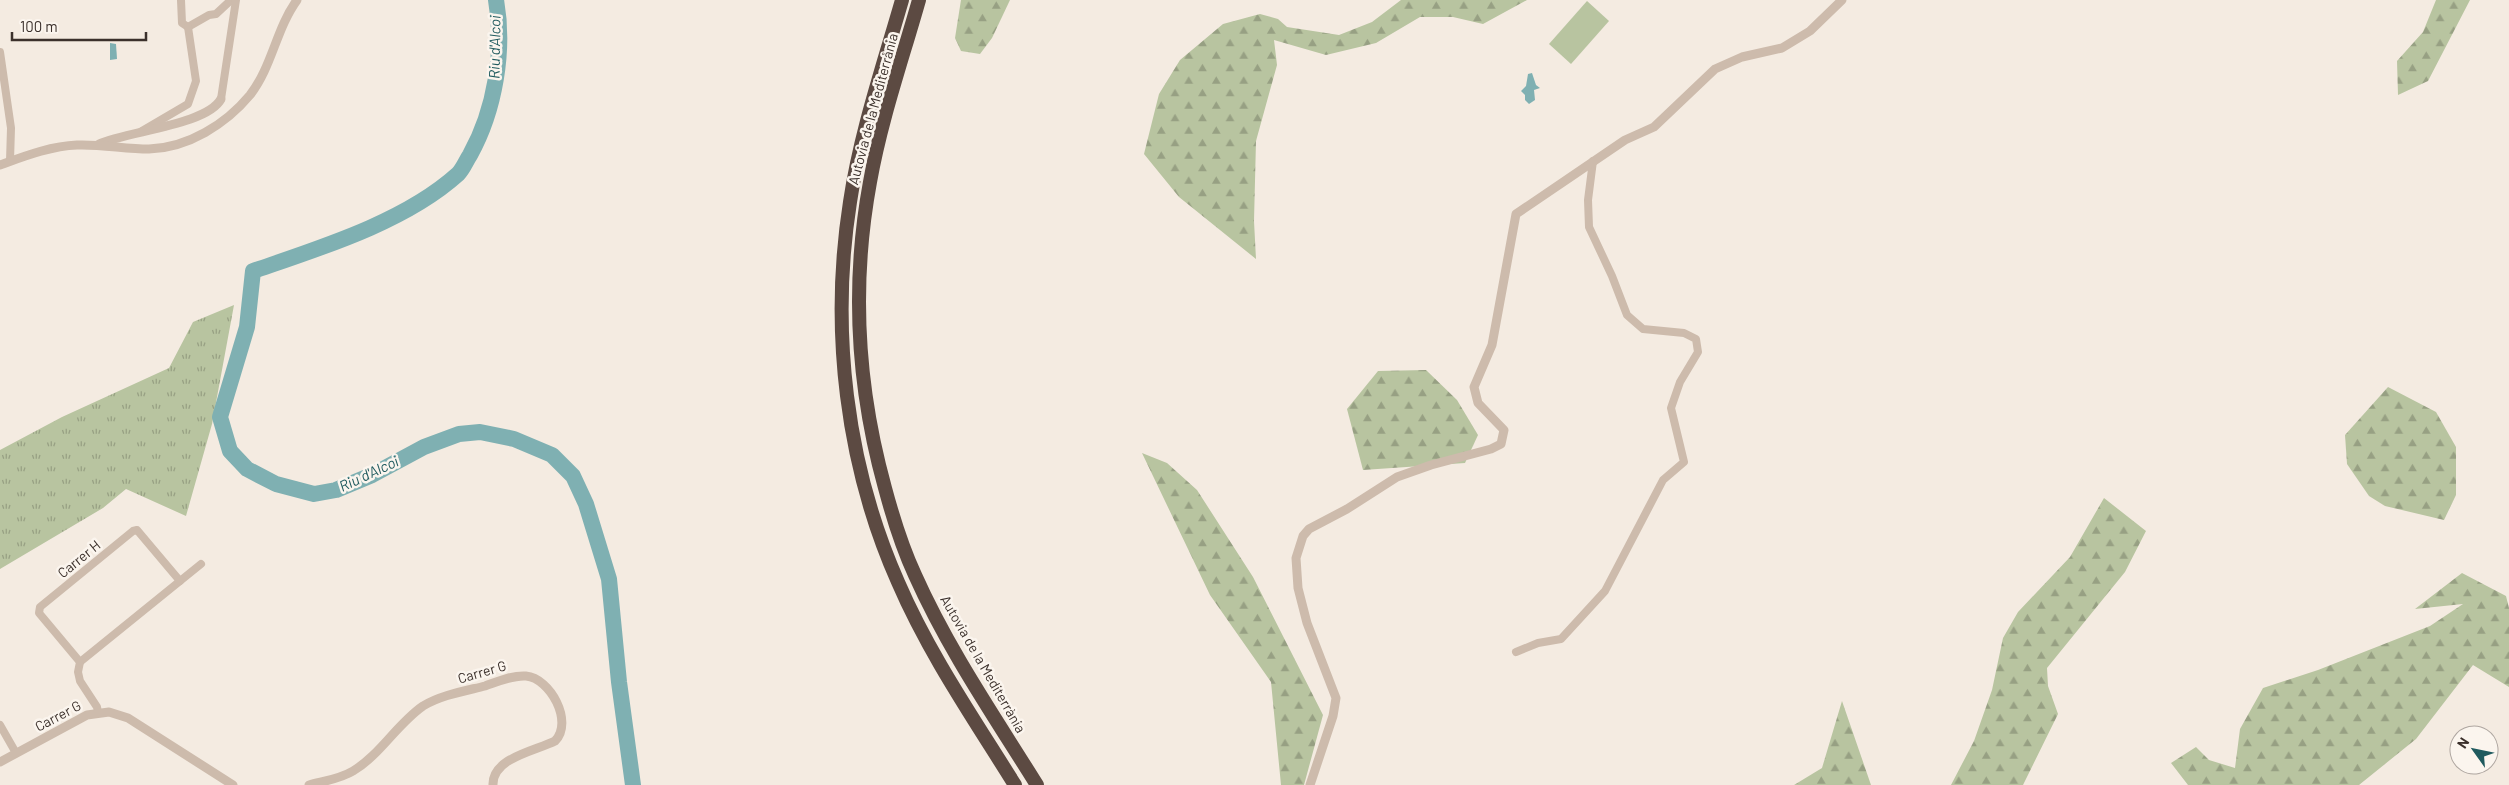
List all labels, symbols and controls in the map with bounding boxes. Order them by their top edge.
scale bar [12,10,146,42]
water label: Riu d'Alcoi [484,15,504,79]
text: 100 m [20,17,58,35]
street label: Autovia de la Mediterrània [844,31,901,186]
water label: Riu d'Alcoi [336,451,401,495]
street label: Carrer H [54,536,104,581]
street label: Autovia de la Mediterrània [937,592,1030,736]
street label: Carrer G [456,657,508,687]
street label: Carrer G [32,696,84,735]
north arrow [2449,725,2499,775]
text: N [2453,734,2472,751]

